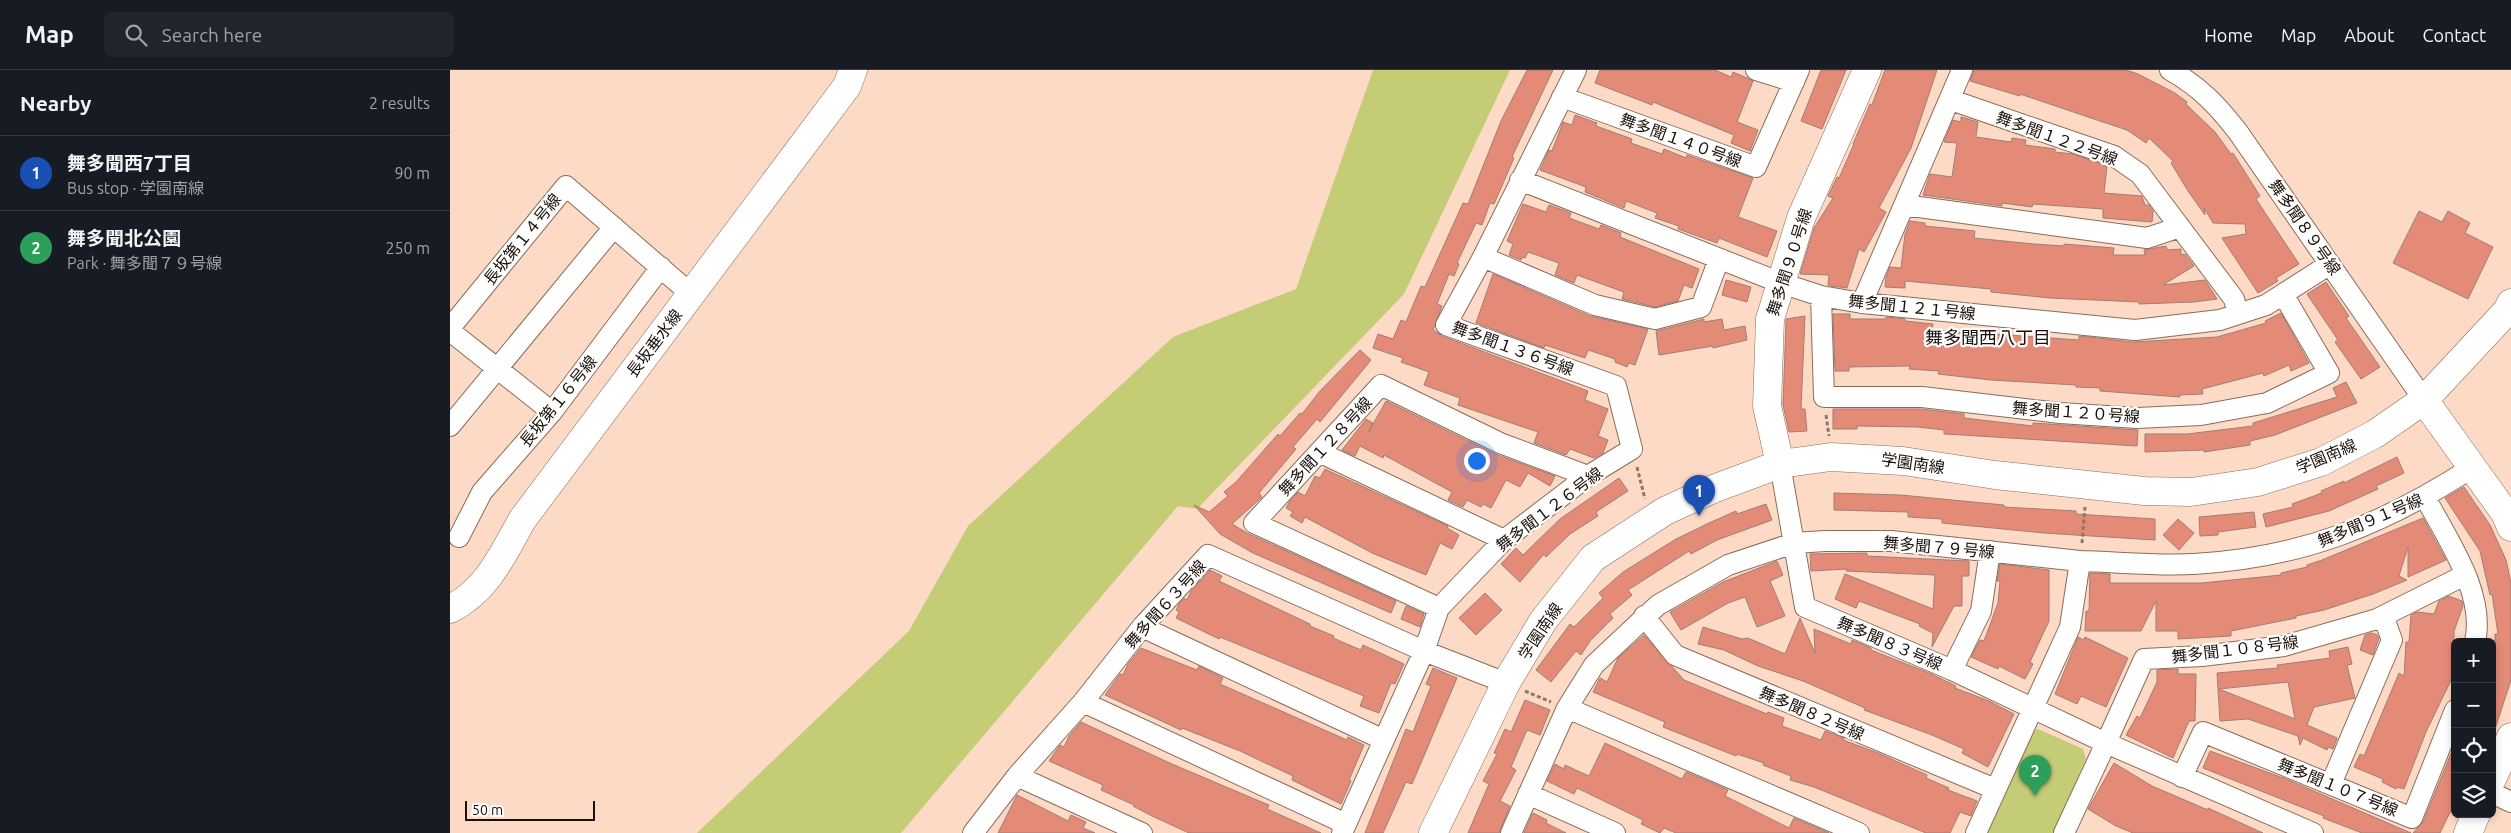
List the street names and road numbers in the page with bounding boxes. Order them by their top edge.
street label: 舞多聞１２２号線 [1994,108,2120,168]
street label: 舞多聞１４０号線 [1618,110,1744,170]
street label: 舞多聞８９号線 [2266,176,2344,278]
street label: 長坂第１４号線 [480,190,564,288]
street label: 舞多聞９０号線 [1763,206,1815,318]
street label: 舞多聞１２１号線 [1847,291,1977,323]
street label: 長坂垂水線 [623,306,685,380]
street label: 舞多聞１３６号線 [1450,318,1576,378]
street label: 長坂第１６号線 [516,352,600,450]
street label: 舞多聞１２８号線 [1275,393,1375,499]
street label: 舞多聞１２０号線 [2012,399,2140,425]
street label: 学園南線 [2293,435,2359,477]
street label: 学園南線 [1880,450,1946,476]
street label: 舞多聞１２６号線 [1492,463,1606,555]
street label: 舞多聞９１号線 [2315,490,2425,550]
street label: 舞多聞７９号線 [1882,533,1996,561]
street label: 舞多聞６３号線 [1121,556,1209,652]
street label: 学園南線 [1515,599,1565,663]
street label: 舞多聞８３号線 [1835,613,1945,673]
street label: 舞多聞１０８号線 [2170,632,2300,666]
street label: 舞多聞８２号線 [1757,683,1867,743]
street label: 舞多聞１０７号線 [2275,755,2401,819]

